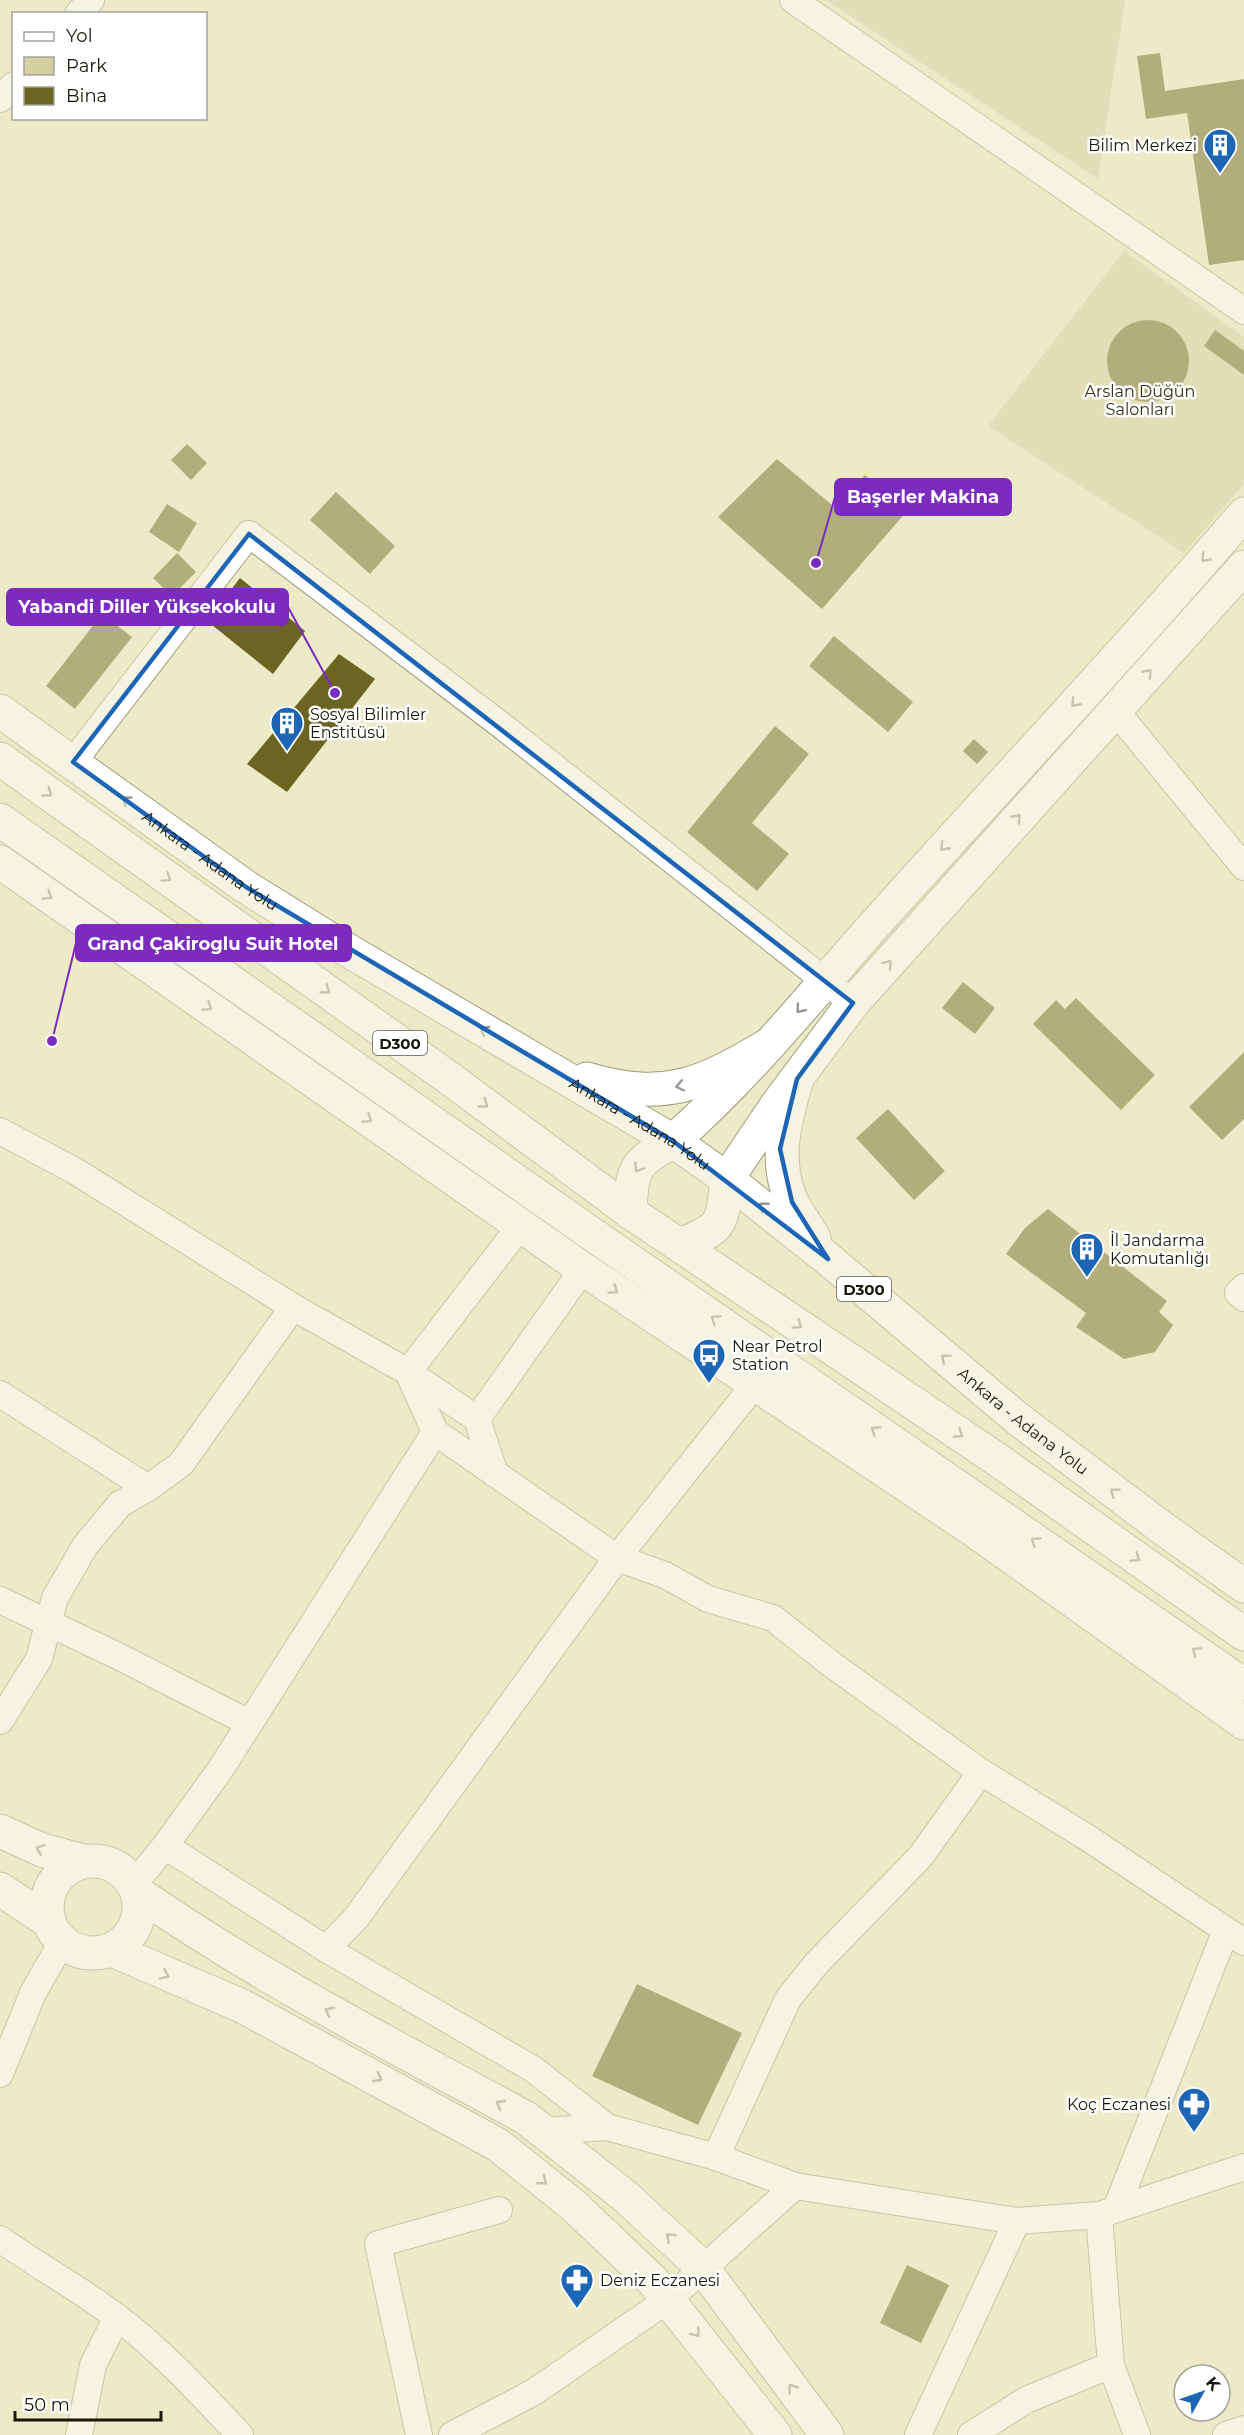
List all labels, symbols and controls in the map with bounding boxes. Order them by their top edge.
legend [12,12,207,120]
text: Yol [66,25,92,47]
text: Park [66,55,107,77]
text: Bina [66,85,107,107]
building icon: Bilim Merkezi [1202,127,1238,174]
place label: Bilim Merkezi [1088,136,1197,155]
park label: Arslan Düğün Salonları [1085,382,1195,419]
callout: Başerler Makina [835,479,1011,515]
text: Başerler Makina [847,486,999,508]
one-way arrow [1202,551,1213,562]
callout: Yabandi Diller Yüksekokulu [7,589,288,625]
text: Yabandi Diller Yüksekokulu [17,596,276,618]
one-way arrow [1141,670,1152,680]
one-way arrow [1071,696,1082,707]
building icon: Sosyal Bilimler Enstitüsü [269,705,305,752]
place label: Sosyal Bilimler Enstitüsü [310,705,426,742]
one-way arrow [41,786,52,797]
one-way arrow [122,797,133,808]
street label: Ankara - Adana Yolu [139,806,282,914]
one-way arrow [1010,814,1021,825]
one-way arrow [940,841,951,851]
one-way arrow [160,871,171,882]
one-way arrow [41,889,52,900]
callout: Grand Çakiroglu Suit Hotel [76,925,351,961]
text: Grand Çakiroglu Suit Hotel [87,933,339,955]
one-way arrow [881,960,892,971]
one-way arrow [320,983,331,994]
one-way arrow [201,1000,212,1011]
one-way arrow [796,1002,807,1013]
one-way arrow [480,1026,490,1037]
road number: D300 [373,1031,427,1055]
street label: Ankara - Adana Yolu [566,1073,714,1174]
one-way arrow [675,1079,685,1092]
one-way arrow [478,1097,489,1108]
one-way arrow [362,1112,373,1123]
one-way arrow [634,1162,645,1173]
one-way arrow [758,1203,769,1214]
building icon: İl Jandarma Komutanlığı [1069,1231,1105,1278]
place label: İl Jandarma Komutanlığı [1110,1231,1209,1268]
road number: D300 [837,1277,891,1301]
one-way arrow [607,1283,618,1294]
one-way arrow [710,1315,721,1326]
one-way arrow [791,1318,802,1329]
bus stop icon: Near Petrol Station [691,1337,727,1384]
place label: Near Petrol Station [732,1337,822,1374]
one-way arrow [941,1354,952,1365]
street label: Ankara - Adana Yolu [954,1363,1092,1478]
one-way arrow [871,1426,882,1437]
one-way arrow [952,1427,963,1438]
one-way arrow [1110,1488,1121,1499]
one-way arrow [1031,1537,1042,1548]
one-way arrow [1130,1551,1141,1562]
one-way arrow [1191,1647,1202,1658]
one-way arrow [36,1844,47,1856]
one-way arrow [158,1967,169,1979]
one-way arrow [325,2007,335,2018]
one-way arrow [371,2071,382,2082]
pharmacy icon: Koç Eczanesi [1176,2086,1212,2133]
place label: Koç Eczanesi [1067,2095,1171,2114]
one-way arrow [496,2100,506,2111]
one-way arrow [536,2173,547,2184]
one-way arrow [666,2233,676,2244]
pharmacy icon: Deniz Eczanesi [559,2262,595,2309]
place label: Deniz Eczanesi [600,2271,720,2290]
one-way arrow [688,2326,699,2337]
north arrow [1172,2363,1232,2423]
text: K [1202,2373,1225,2395]
scale bar [15,2384,160,2422]
one-way arrow [788,2384,799,2395]
text: 50 m [24,2394,70,2416]

